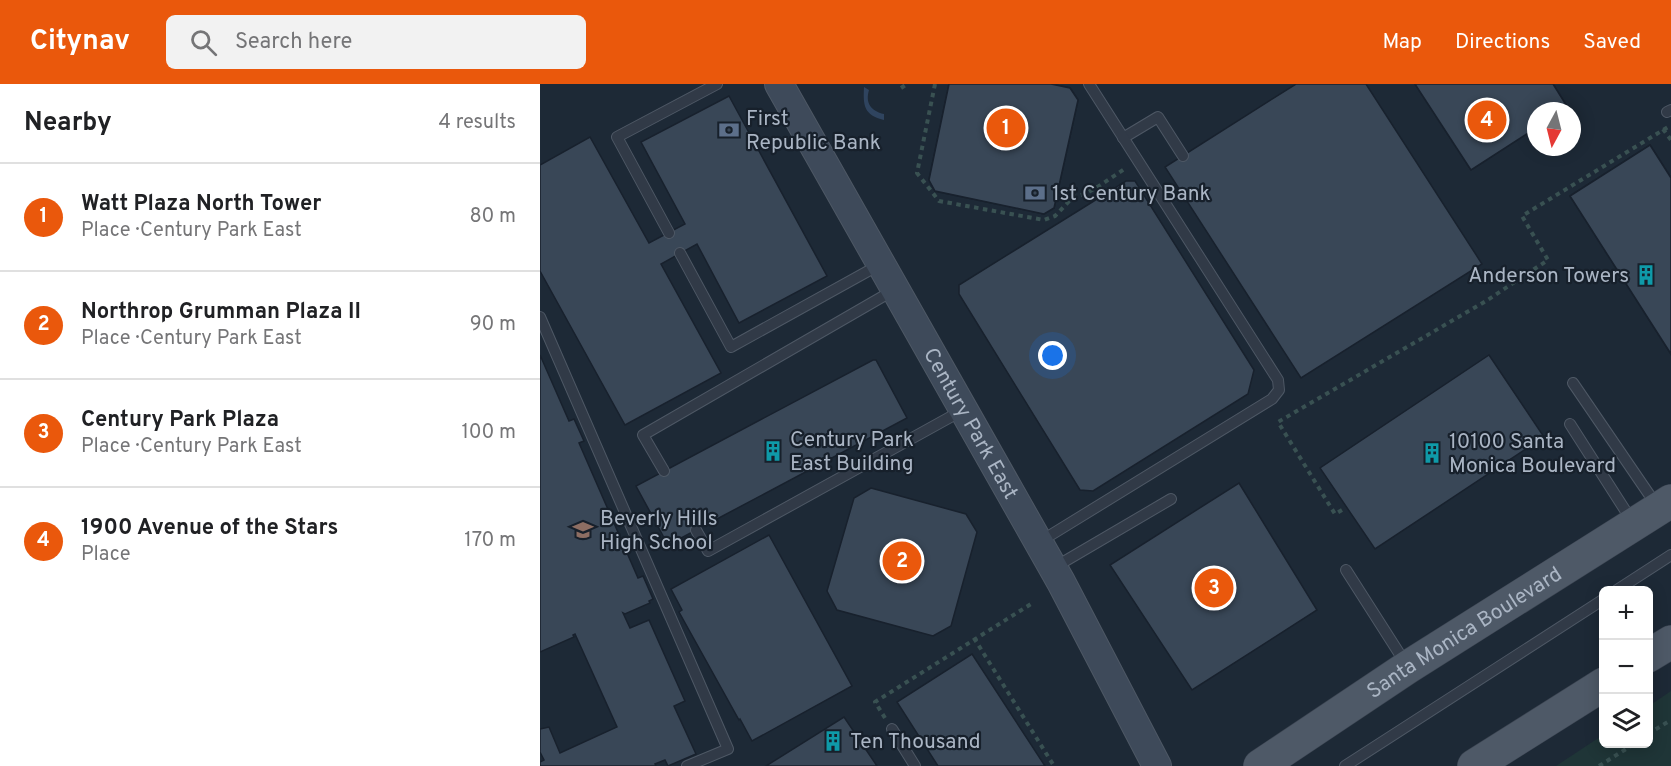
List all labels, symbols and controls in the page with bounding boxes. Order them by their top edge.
search box [166,15,586,69]
text: Citynav [30,24,130,60]
icon: search [187,26,220,59]
text: Search here [235,29,352,56]
text: Map [1382,29,1422,56]
text: Directions [1455,29,1550,56]
text: Saved [1583,29,1641,56]
pin: 4 [1468,98,1506,142]
north arrow [1527,102,1581,156]
place label: First Republic Bank [746,106,881,157]
pin: 1 [986,106,1026,150]
text: Nearby [24,107,112,140]
text: 4 results [439,110,516,136]
bank icon: First Republic Bank [717,118,741,142]
bank icon: 1st Century Bank [1023,181,1047,205]
place label: 1st Century Bank [1052,181,1211,208]
text: Watt Plaza North Tower [81,191,322,218]
text: 1 [40,204,48,230]
text: 80 m [470,204,516,230]
text: Place · Century Park East [81,218,302,244]
place label: Anderson Towers [1468,263,1629,290]
building icon: Anderson Towers [1634,263,1658,287]
text: Northrop Grumman Plaza II [81,299,361,326]
text: 2 [37,312,50,338]
text: 90 m [470,312,516,338]
text: Place · Century Park East [81,326,302,352]
your location [1038,341,1067,370]
street label: Century Park East [916,343,1023,505]
text: Century Park Plaza [81,407,279,434]
text: 3 [38,420,50,446]
text: 100 m [461,420,516,446]
place label: Century Park East Building [790,427,914,478]
place label: 10100 Santa Monica Boulevard [1449,429,1616,480]
text: Place · Century Park East [81,434,302,460]
building icon: Century Park East Building [761,439,785,463]
building icon: 10100 Santa Monica Boulevard [1420,441,1444,465]
place label: Beverly Hills High School [600,506,718,557]
text: 1900 Avenue of the Stars [81,515,338,542]
school or university icon: Beverly Hills High School [571,518,595,542]
text: 4 [37,528,50,554]
text: 170 m [464,528,516,554]
pin: 2 [882,538,922,584]
text: Place [81,542,131,568]
street label: Santa Monica Boulevard [1362,561,1567,706]
pin: 3 [1194,566,1234,610]
map controls [1599,586,1653,748]
button: + [1599,586,1653,640]
button: − [1599,640,1653,694]
button: layers [1599,694,1653,748]
building icon: Ten Thousand [821,729,845,753]
place label: Ten Thousand [850,729,981,756]

